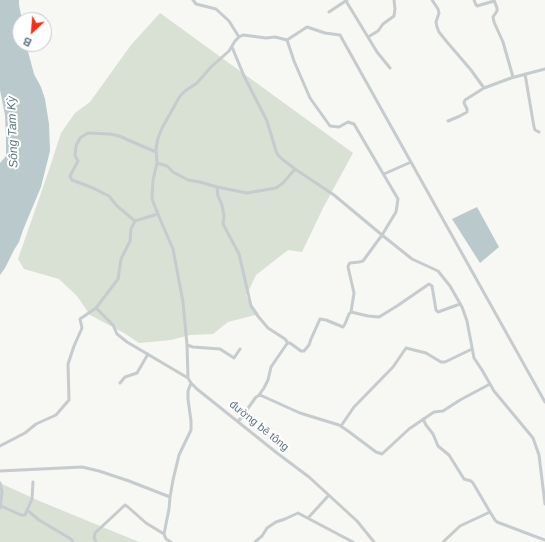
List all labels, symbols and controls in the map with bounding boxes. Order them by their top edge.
north arrow [12,12,52,52]
text: B [21,35,33,49]
water label: Sông Tam Kỳ [5,96,21,168]
street label: đường bê tông [227,398,291,454]

